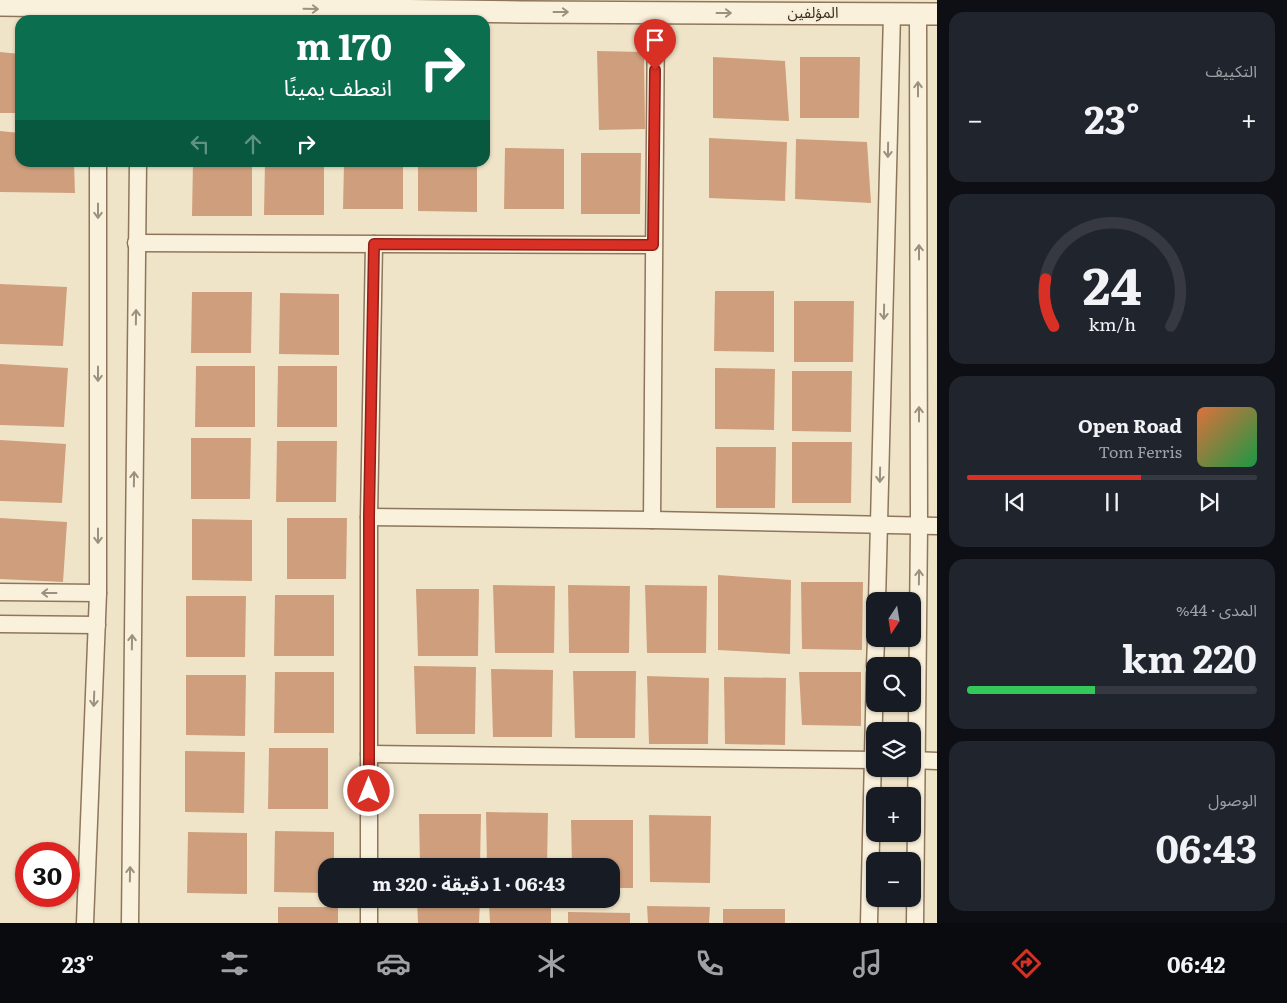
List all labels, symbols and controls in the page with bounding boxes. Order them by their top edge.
street label: المؤلفين [787,0,839,23]
one-way arrow [302,4,319,14]
one-way arrow [552,7,569,17]
one-way arrow [715,8,731,18]
text: 170 m [296,19,392,71]
pin [634,19,676,70]
icon: arrive [641,26,669,54]
icon: right [410,35,475,100]
text: التكييف [1205,58,1257,82]
text: انعطف يمينًا [284,70,392,103]
one-way arrow [913,82,923,98]
text: 23° [1084,89,1140,146]
text: − [967,97,983,139]
text: + [1241,97,1257,139]
icon: left [186,130,214,158]
icon: ahead [239,130,267,158]
icon: right [292,130,320,158]
one-way arrow [884,142,893,158]
one-way arrow [93,202,103,219]
one-way arrow [914,244,924,260]
text: 24 [1082,244,1142,321]
one-way arrow [879,304,889,320]
one-way arrow [131,309,140,325]
text: km/h [1088,310,1136,337]
one-way arrow [93,365,103,381]
one-way arrow [914,407,924,423]
text: Open Road [1078,411,1182,439]
text: Tom Ferris [1098,439,1182,463]
one-way arrow [875,466,885,483]
one-way arrow [129,472,139,488]
icon: previous [1001,488,1029,516]
icon: pause [1098,488,1126,516]
icon: next [1195,488,1223,516]
one-way arrow [93,528,103,544]
one-way arrow [914,569,924,586]
one-way arrow [41,588,58,598]
north arrow [866,592,921,648]
map controls [866,592,921,907]
text: المدى · 44% [1176,597,1257,621]
text: 220 km [1122,628,1257,685]
one-way arrow [128,634,137,650]
button: search [866,657,921,712]
one-way arrow [89,690,99,706]
button: layers [866,722,921,777]
position arrow [342,764,394,816]
button: + [866,787,921,842]
text: الوصول [1208,787,1257,811]
text: 06:43 [1155,818,1257,875]
speed limit sign: 30 [15,842,80,907]
button: − [866,852,921,907]
one-way arrow [125,867,135,883]
text: 06:43 · 1 دقيقة · 320 m [373,869,565,897]
icon: filters [217,946,252,981]
icon: car [376,946,411,981]
icon: climate [534,946,569,981]
icon: phone [692,946,727,981]
icon: music [850,946,885,981]
icon: directions [1009,946,1044,981]
text: 23° [62,947,94,980]
text: 06:42 [1167,947,1225,980]

